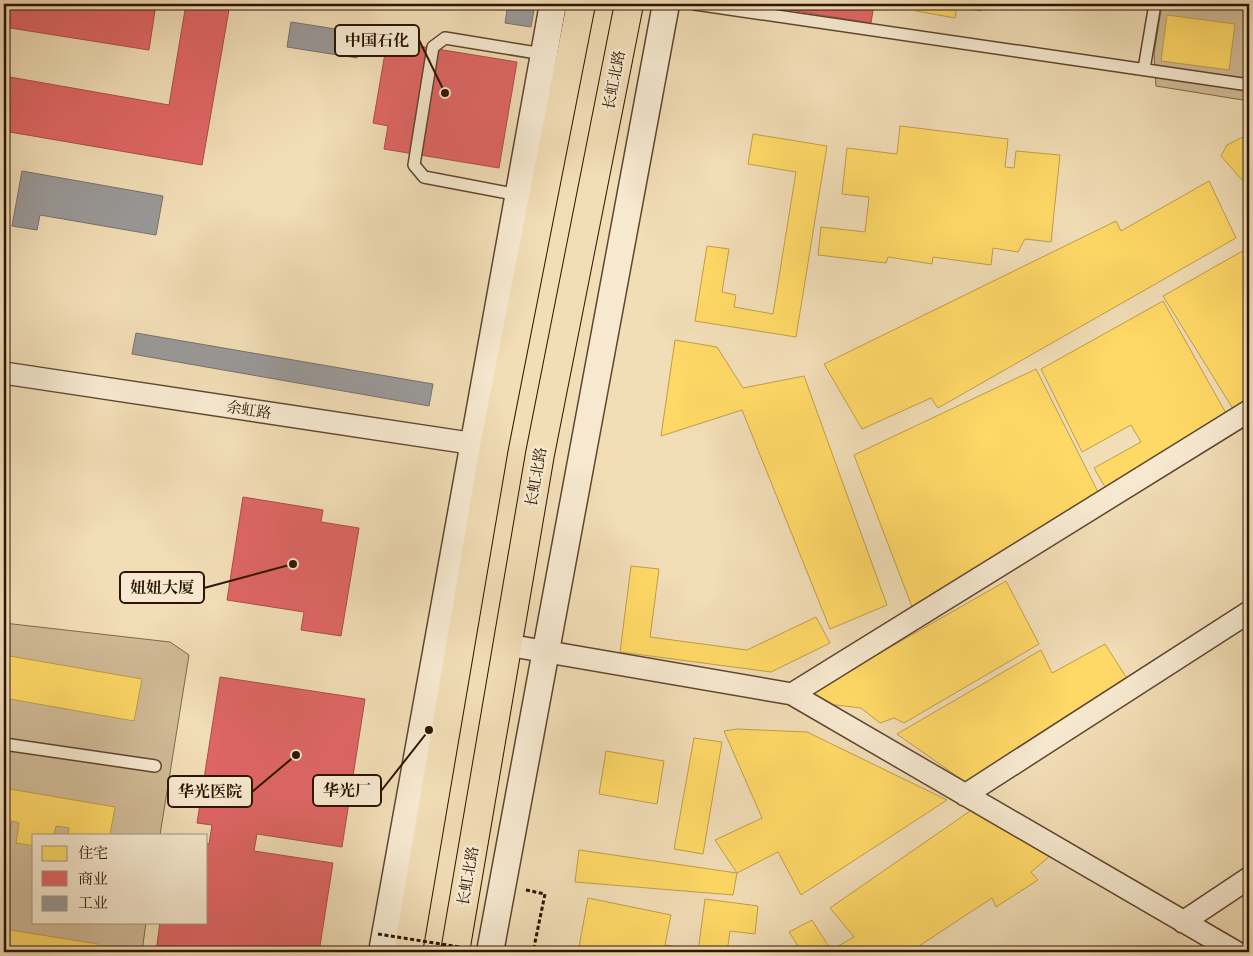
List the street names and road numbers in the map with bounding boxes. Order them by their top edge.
street label: 长虹北路 [598,49,629,111]
street label: 余虹路 [225,397,273,422]
street label: 长虹北路 [521,446,550,508]
street label: 长虹北路 [453,845,482,907]

